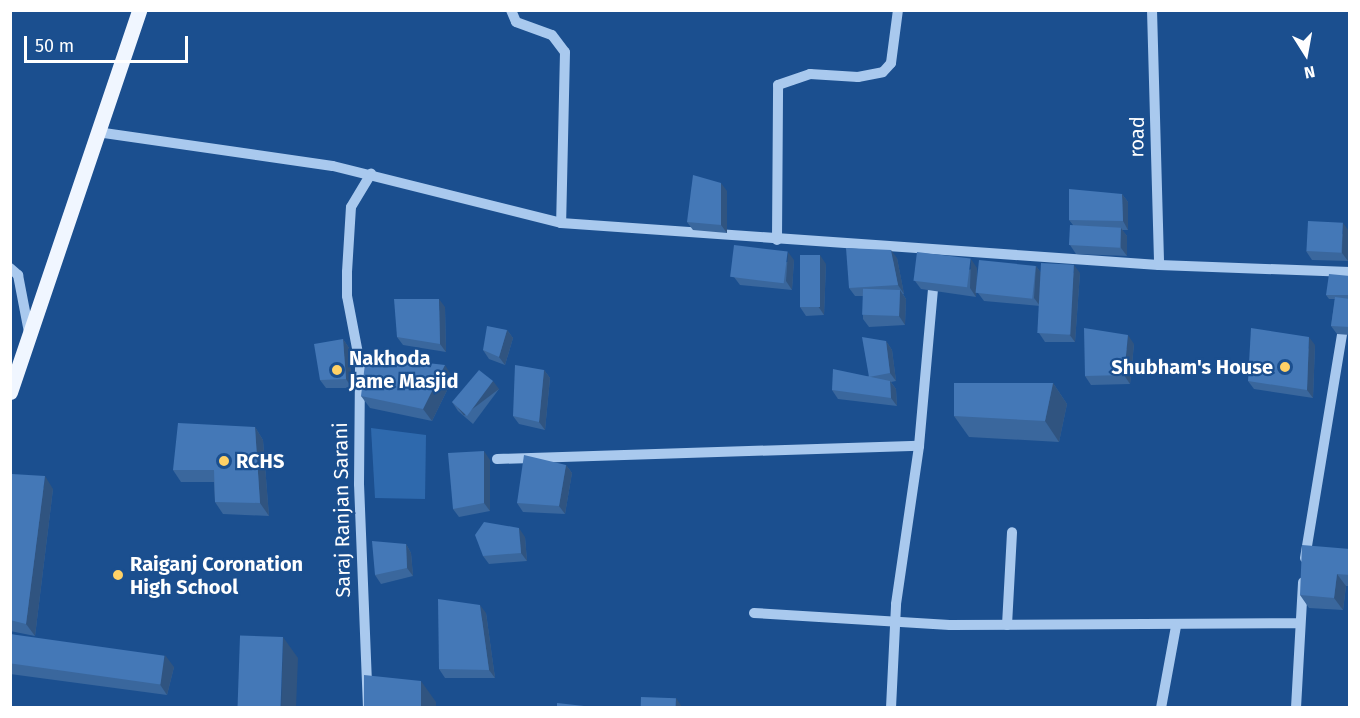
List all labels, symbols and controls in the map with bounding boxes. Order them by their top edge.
scale bar [27,24,190,62]
north arrow [1276,24,1336,84]
text: 50 m [35,35,74,57]
text: N [1303,62,1317,82]
street label: road [1125,116,1149,158]
place label: Nakhoda Jame Masjid [349,346,458,393]
place label: Shubham's House [1111,355,1273,379]
marker: Shubham's House [1278,360,1292,374]
marker: Nakhoda Jame Masjid [330,363,344,377]
street label: Saraj Ranjan Sarani [328,422,356,598]
place label: RCHS [236,449,284,473]
marker: RCHS [217,454,231,468]
place label: Raiganj Coronation High School [130,552,303,599]
marker: Raiganj Coronation High School [111,568,125,582]

